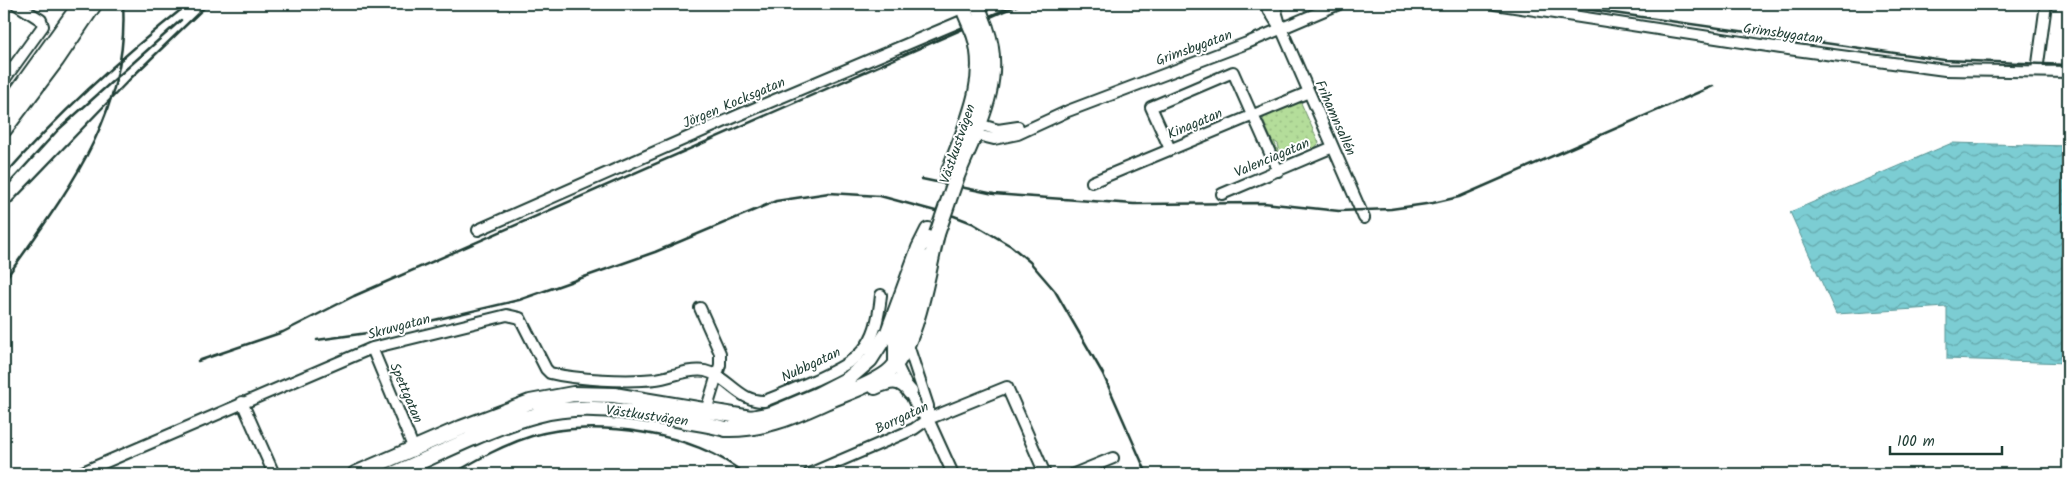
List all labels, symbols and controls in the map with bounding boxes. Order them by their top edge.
street label: Grimsbygatan [1742,18,1824,50]
street label: Grimsbygatan [1153,24,1235,72]
street label: Jörgen Kocksgatan [679,71,789,135]
street label: Frihamnsallén [1308,77,1362,159]
street label: Västkustvägen [934,101,982,187]
street label: Kinagatan [1164,102,1226,146]
street label: Valenciagatan [1231,132,1313,184]
street label: Skruvgatan [365,308,433,346]
street label: Nubbgatan [778,342,844,388]
street label: Spettgatan [383,359,429,427]
street label: Borrgatan [871,396,933,440]
street label: Västkustvägen [604,399,690,433]
scale bar [1890,423,2002,455]
text: 100 m [1897,430,1935,454]

